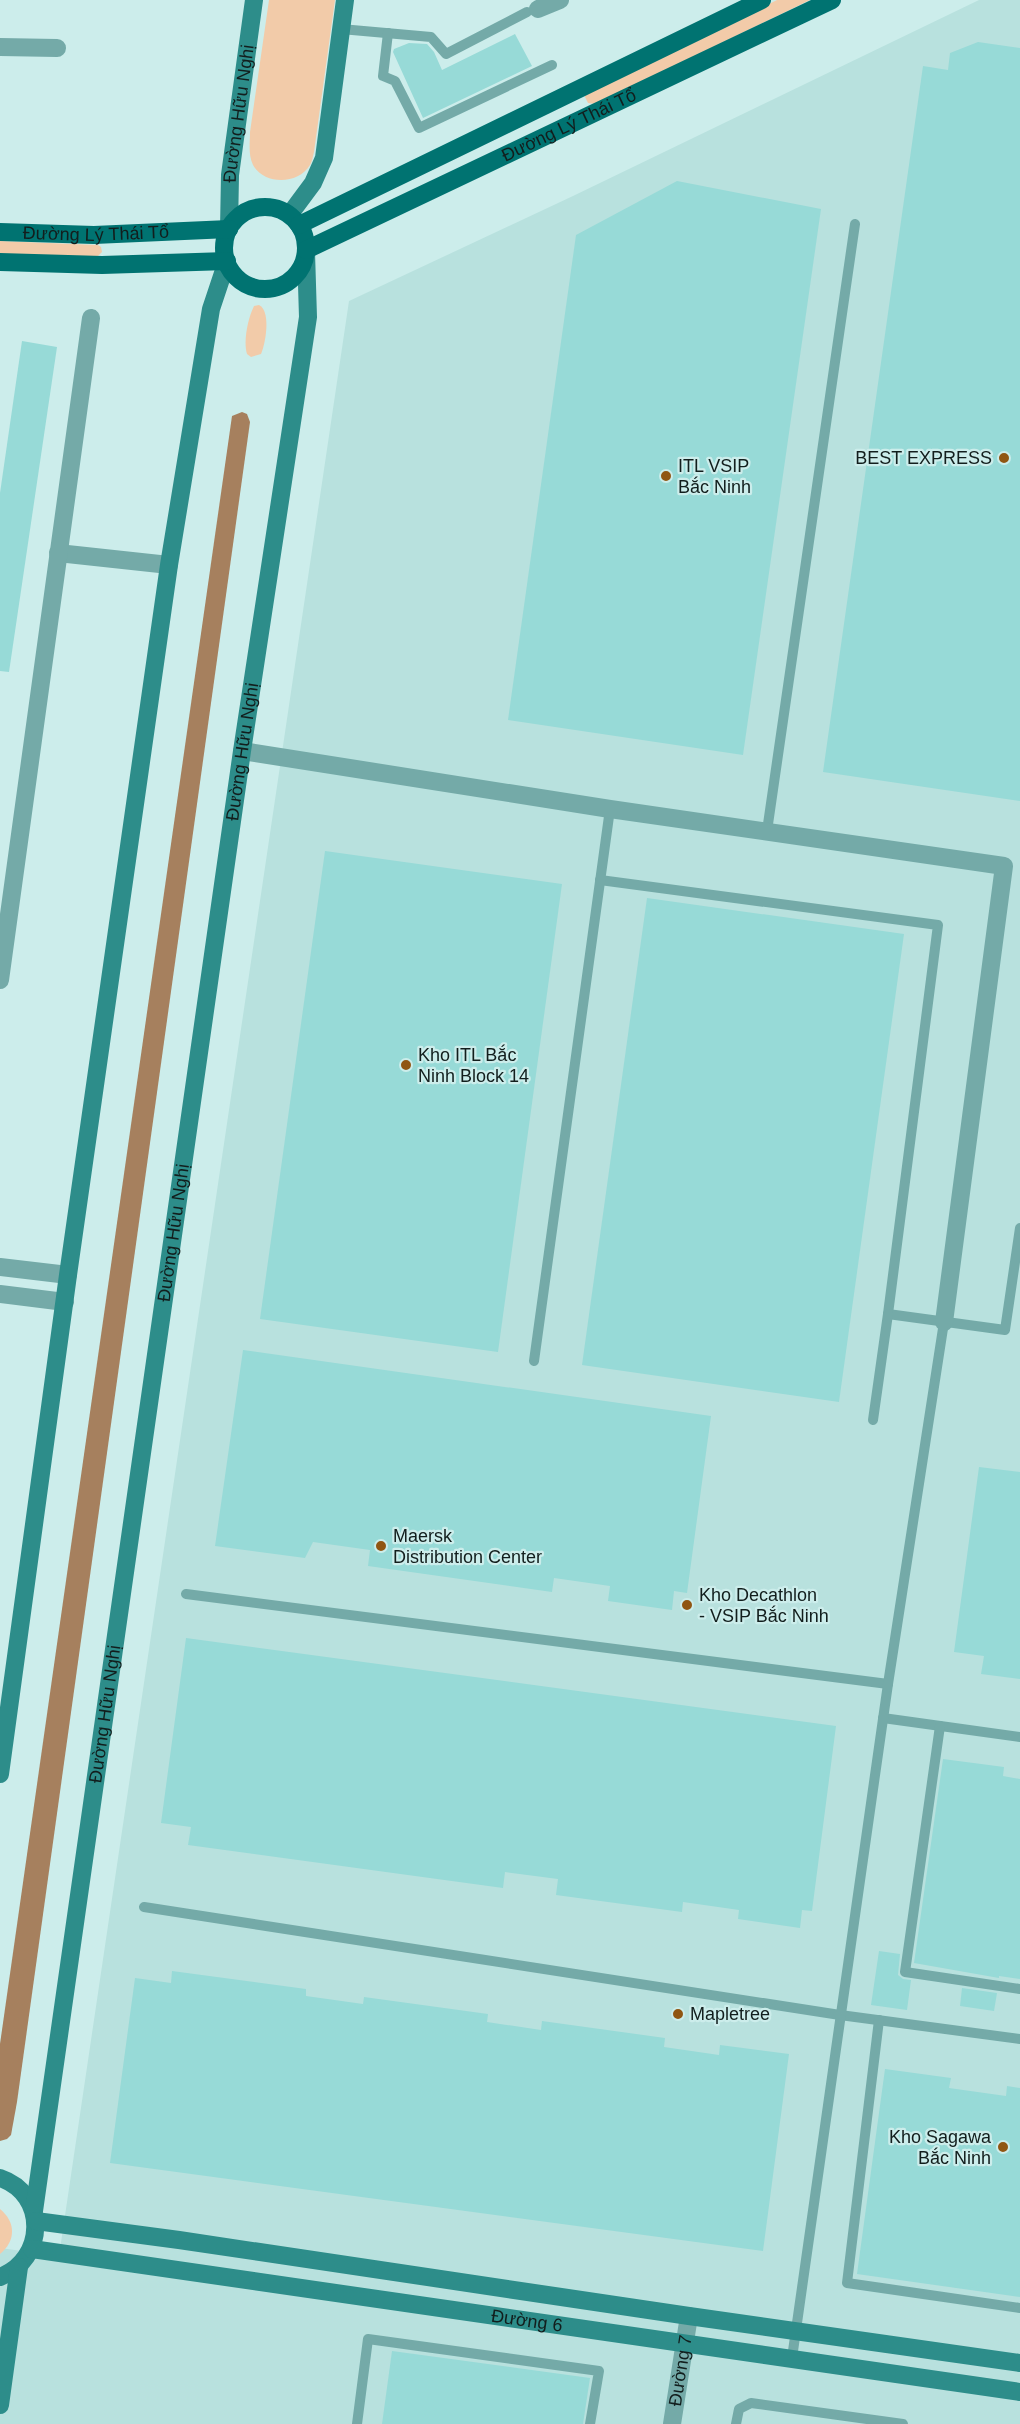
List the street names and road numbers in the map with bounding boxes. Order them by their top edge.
street label: Đường Hữu Nghị [220,43,258,183]
street label: Đường Lý Thái Tổ [498,85,639,166]
street label: Đường Lý Thái Tổ [22,222,170,245]
street label: Đường Hữu Nghị [222,681,262,822]
street label: Đường Hữu Nghị [154,1163,193,1303]
street label: Đường Hữu Nghị [85,1644,125,1784]
street label: Đường 6 [490,2306,564,2336]
street label: Đường 7 [665,2334,696,2408]

